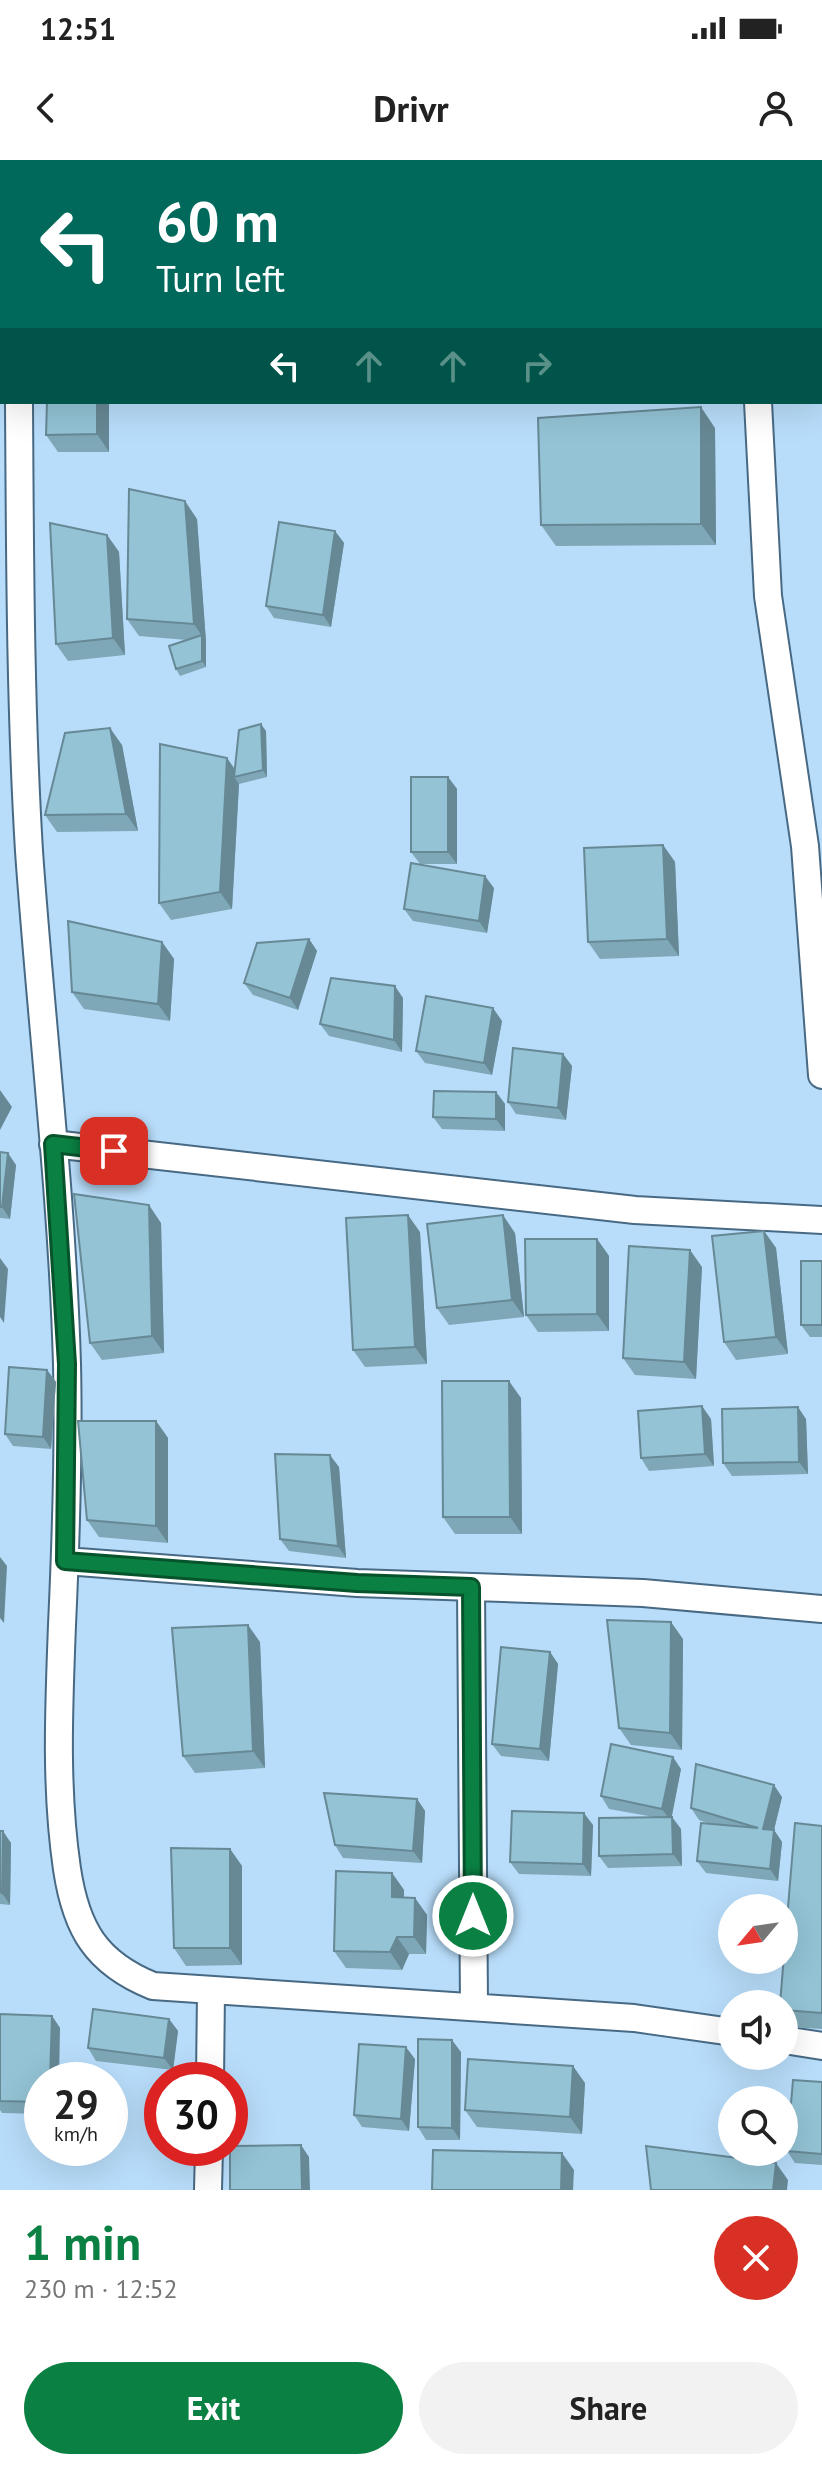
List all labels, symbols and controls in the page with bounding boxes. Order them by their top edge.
text: 12:51 [40,9,116,48]
text: Drivr [373,85,449,132]
icon: back [24,86,68,130]
icon: person [754,86,798,130]
text: 60 m [156,185,279,257]
icon: left [24,192,128,296]
text: Turn left [156,255,285,302]
icon: left [263,344,307,388]
icon: ahead [347,344,391,388]
icon: ahead [431,344,475,388]
icon: right [515,344,559,388]
pin [80,1117,148,1185]
icon: arrive [92,1129,136,1173]
position arrow [431,1874,515,1958]
north arrow [718,1894,798,1974]
map controls [718,1894,798,2166]
button: sound [718,1990,798,2070]
speed limit sign: 30 [144,2062,248,2166]
text: 29 [53,2078,99,2130]
button: search [718,2086,798,2166]
text: km/h [54,2121,98,2147]
text: 1 min [24,2211,141,2273]
button: close [714,2216,798,2300]
text: 230 m · 12:52 [24,2272,178,2305]
button: Exit [24,2362,403,2454]
button: Share [419,2362,798,2454]

